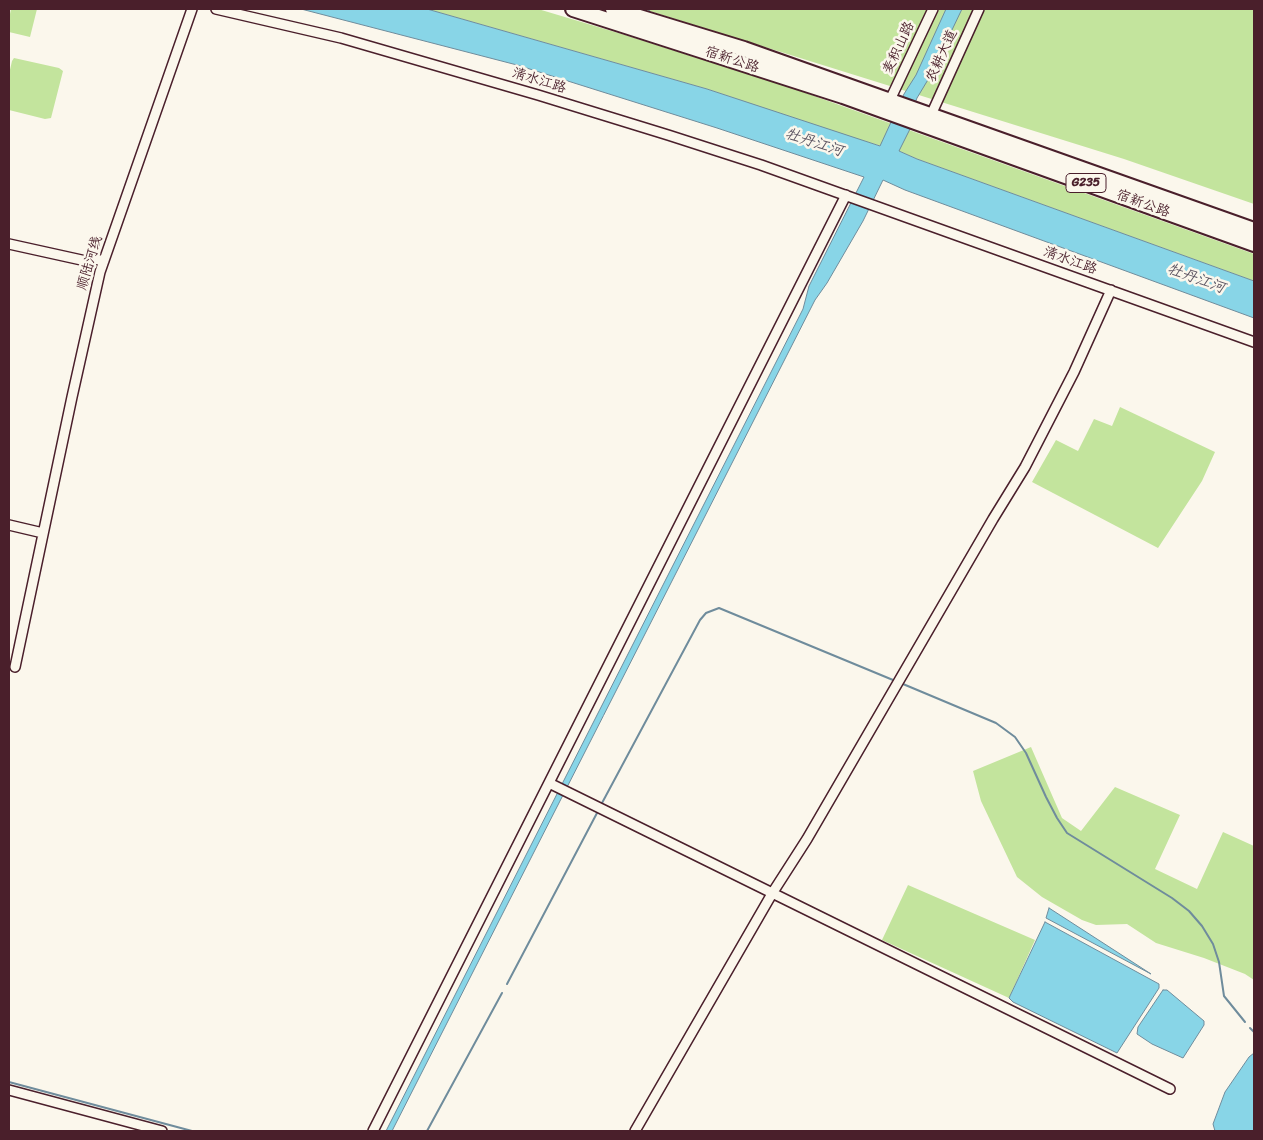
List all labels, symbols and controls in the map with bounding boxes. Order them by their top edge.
street label: 麦积山路 [880,19,918,77]
street label: 农耕大道 [923,27,961,85]
street label: 宿新公路 [703,43,761,77]
street label: 清水江路 [510,65,568,97]
water label: 牡丹江河 [783,125,845,161]
road number: G235 [1066,174,1106,192]
street label: 宿新公路 [1114,187,1172,221]
street label: 顺陆河线 [74,234,106,292]
street label: 清水江路 [1041,244,1099,278]
water label: 牡丹江河 [1165,260,1227,298]

